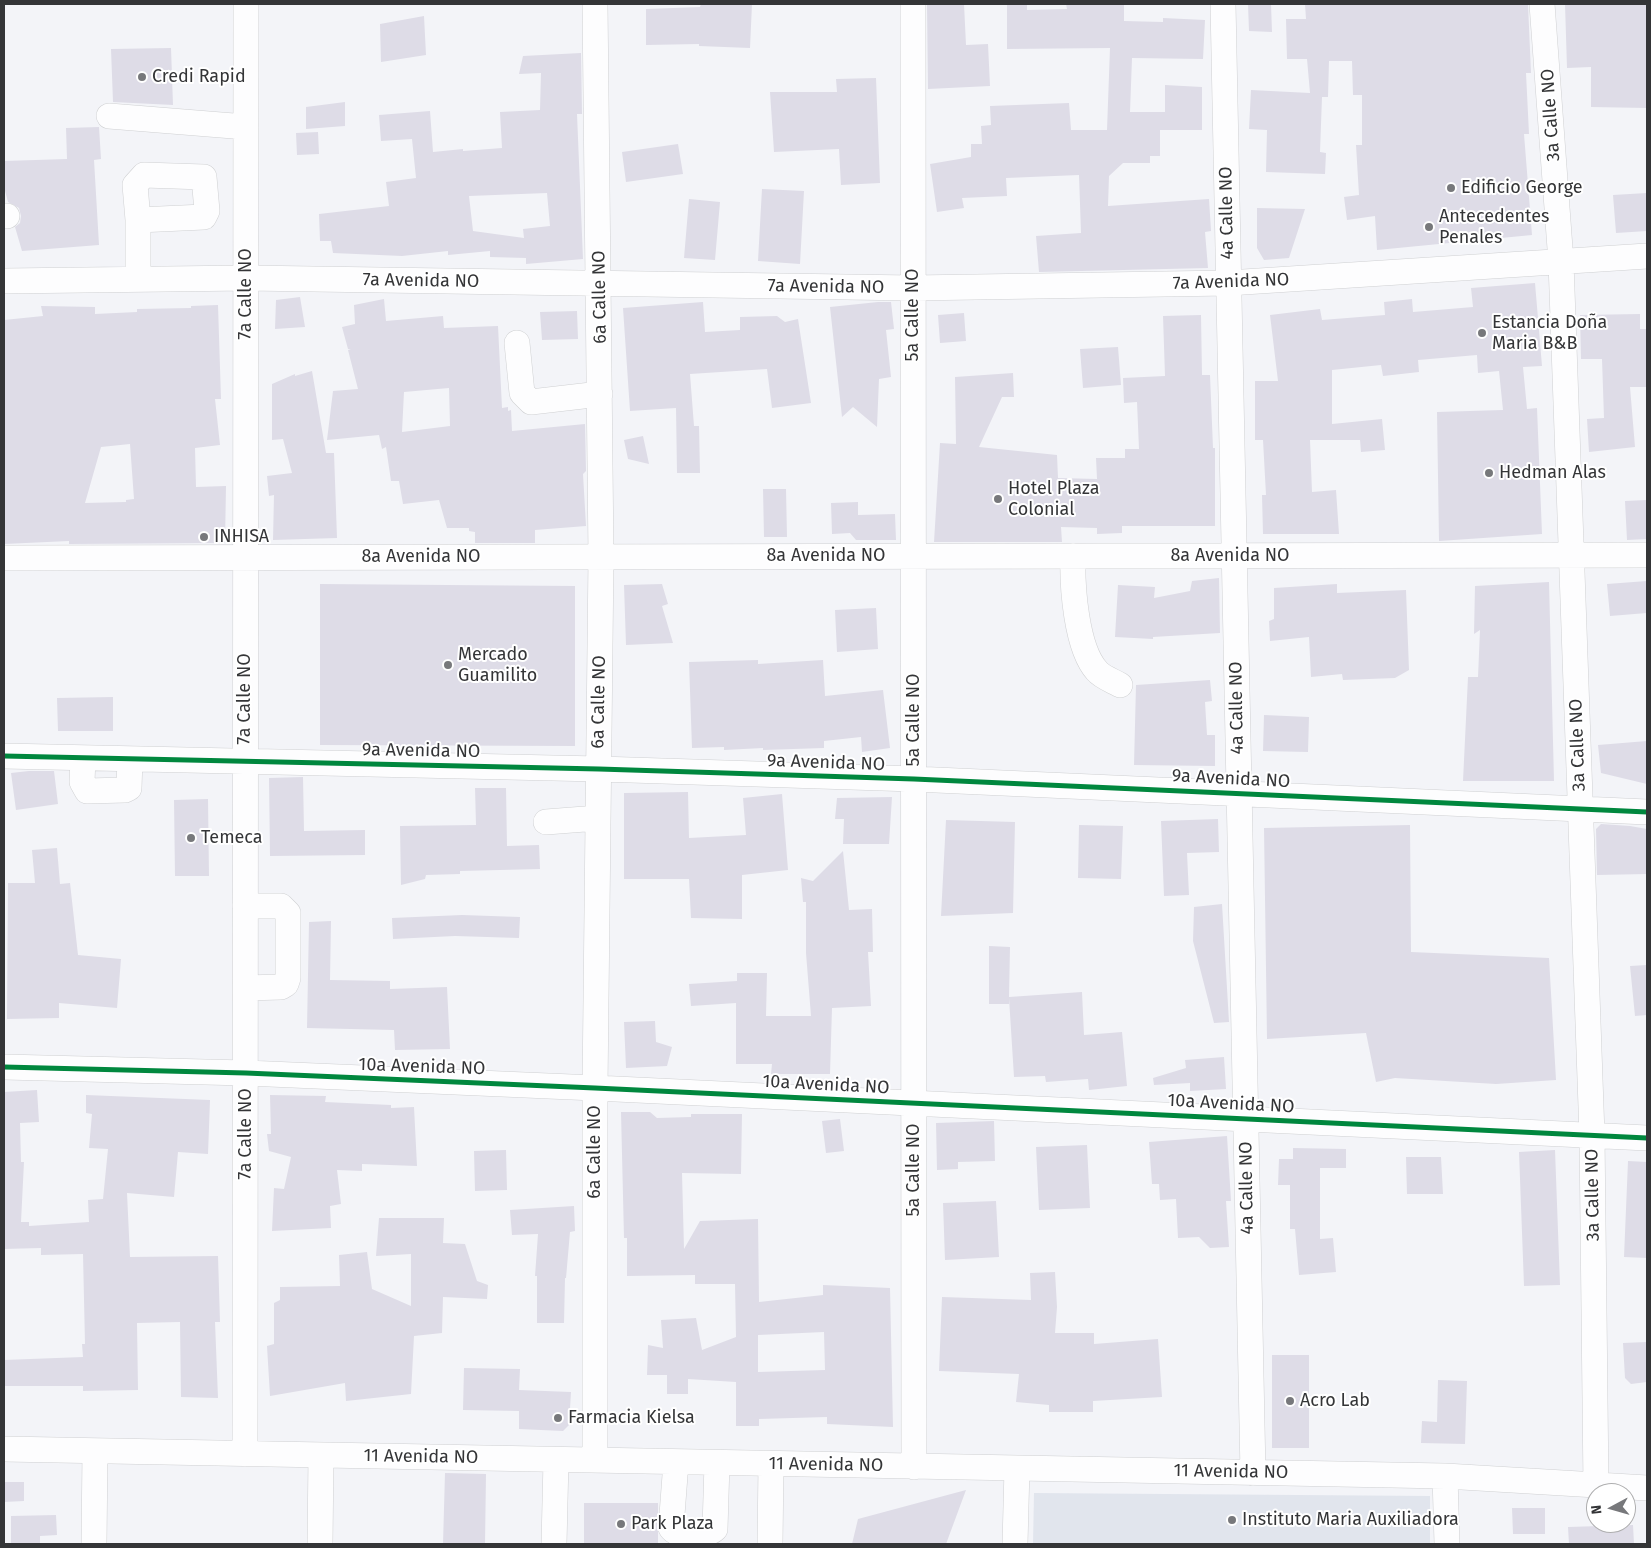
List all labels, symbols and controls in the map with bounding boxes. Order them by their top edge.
place label: Credi Rapid [152,66,246,88]
street label: 3a Calle NO [1537,68,1565,162]
marker: Credi Rapid [136,71,148,83]
street label: 4a Calle NO [1215,166,1239,260]
place label: Edificio George [1461,177,1583,199]
marker: Edificio George [1445,182,1457,194]
place label: Antecedentes Penales [1439,206,1550,248]
marker: Antecedentes Penales [1423,221,1435,233]
street label: 7a Calle NO [235,248,257,340]
street label: 6a Calle NO [588,250,612,344]
street label: 7a Avenida NO [363,269,479,293]
street label: 5a Calle NO [902,269,924,361]
street label: 7a Avenida NO [1172,269,1290,295]
street label: 7a Avenida NO [768,275,884,299]
place label: Estancia Doña Maria B&B [1492,312,1607,354]
marker: Estancia Doña Maria B&B [1476,327,1488,339]
place label: Hedman Alas [1499,462,1606,484]
marker: Hedman Alas [1483,467,1495,479]
place label: Hotel Plaza Colonial [1008,478,1099,520]
marker: Hotel Plaza Colonial [992,493,1004,505]
place label: INHISA [214,526,269,548]
marker: INHISA [198,531,210,543]
street label: 8a Avenida NO [766,545,886,567]
street label: 8a Avenida NO [1170,545,1290,567]
street label: 8a Avenida NO [361,546,481,568]
place label: Mercado Guamilito [458,644,537,686]
street label: 7a Calle NO [234,653,256,745]
street label: 6a Calle NO [587,655,611,749]
marker: Mercado Guamilito [442,659,454,671]
street label: 4a Calle NO [1225,661,1249,755]
street label: 5a Calle NO [903,674,925,766]
street label: 3a Calle NO [1566,698,1590,792]
street label: 9a Avenida NO [362,739,480,763]
street label: 9a Avenida NO [766,750,886,776]
street label: 9a Avenida NO [1171,765,1291,793]
place label: Temeca [201,827,263,849]
marker: Temeca [185,832,197,844]
street label: 10a Avenida NO [358,1054,486,1080]
street label: 10a Avenida NO [762,1071,890,1099]
street label: 7a Calle NO [235,1088,257,1180]
street label: 10a Avenida NO [1167,1090,1295,1118]
street label: 6a Calle NO [584,1105,606,1199]
street label: 5a Calle NO [903,1124,925,1216]
street label: 4a Calle NO [1235,1141,1259,1235]
street label: 3a Calle NO [1581,1148,1605,1242]
place label: Acro Lab [1300,1390,1370,1412]
marker: Acro Lab [1284,1395,1296,1407]
place label: Farmacia Kielsa [568,1407,695,1429]
marker: Farmacia Kielsa [552,1412,564,1424]
street label: 11 Avenida NO [363,1445,479,1469]
street label: 11 Avenida NO [768,1453,884,1477]
street label: 11 Avenida NO [1173,1460,1289,1484]
north arrow [1586,1483,1636,1533]
text: N [1588,1504,1606,1515]
place label: Instituto Maria Auxiliadora [1242,1509,1459,1531]
place label: Park Plaza [631,1513,714,1535]
marker: Instituto Maria Auxiliadora [1226,1514,1238,1526]
marker: Park Plaza [615,1518,627,1530]

